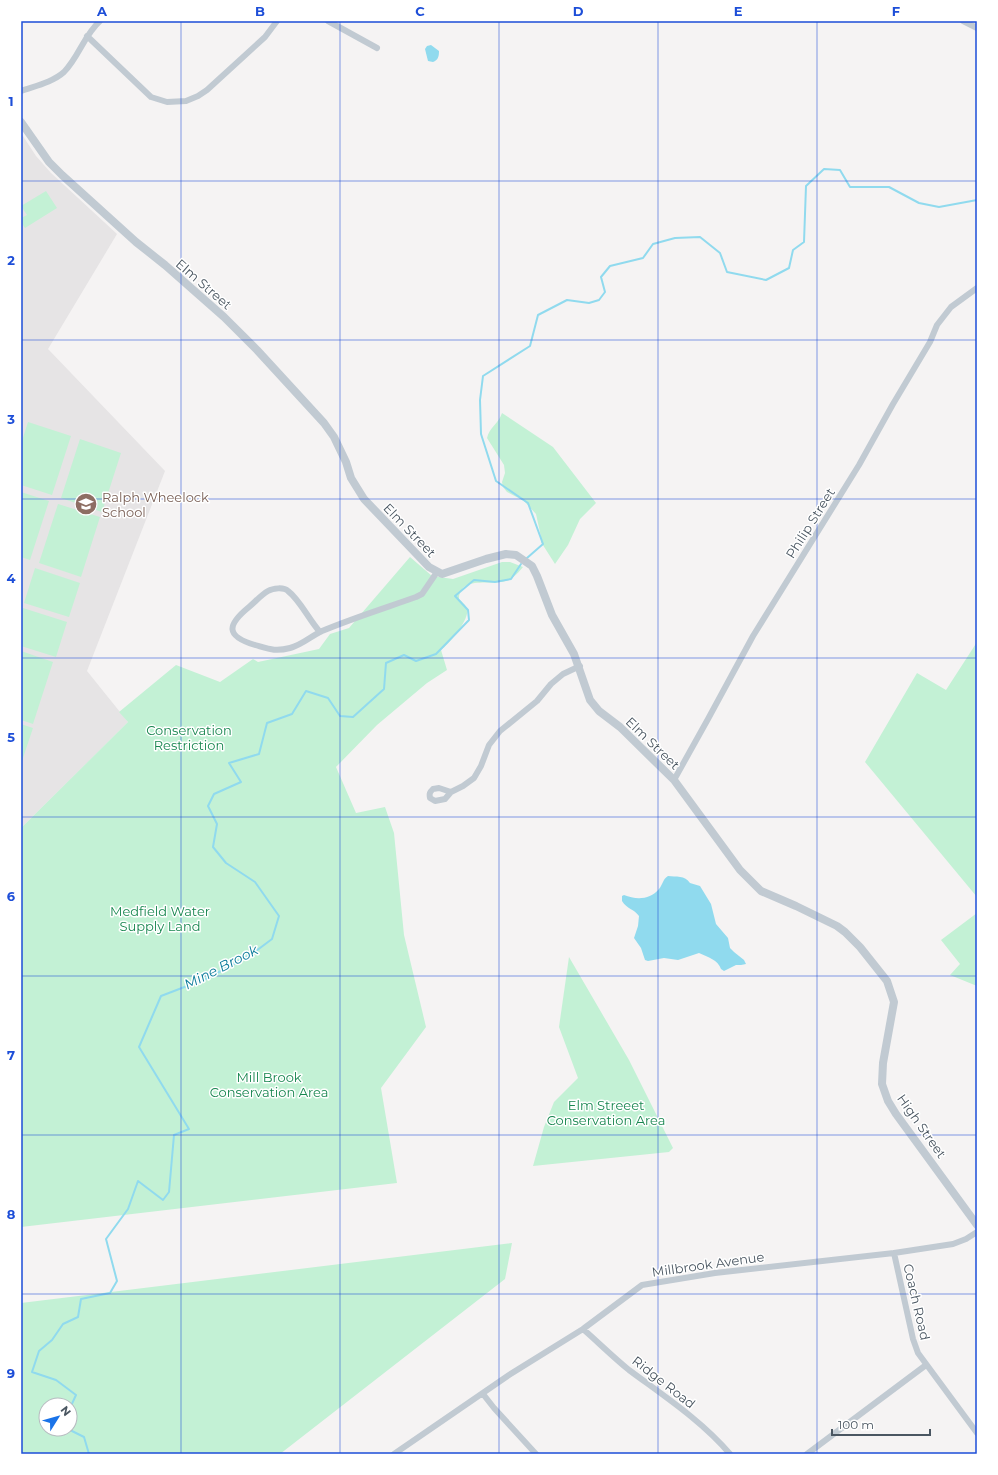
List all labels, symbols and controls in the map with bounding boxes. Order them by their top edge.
text: A [96,3,108,19]
text: B [255,3,265,19]
text: C [415,3,425,19]
text: D [573,3,584,19]
text: E [734,3,743,19]
text: F [892,3,900,19]
text: 1 [8,93,14,109]
text: 2 [7,252,15,268]
street label: Elm Street [173,255,235,313]
text: 3 [6,411,15,427]
street label: Philip Street [782,485,838,561]
place label: Ralph Wheelock School [102,489,209,520]
school or university icon: Ralph Wheelock School [73,491,99,517]
street label: Elm Street [380,500,440,560]
text: 4 [7,570,16,586]
street label: Elm Street [623,713,683,773]
park label: Conservation Restriction [146,722,232,753]
text: 5 [7,729,15,745]
text: 6 [7,888,16,904]
park label: Medfield Water Supply Land [110,903,210,934]
water label: Mine Brook [181,940,262,993]
text: 7 [7,1047,15,1063]
park label: Mill Brook Conservation Area [210,1069,328,1100]
street label: High Street [894,1091,950,1161]
park label: Elm Streeet Conservation Area [547,1097,665,1128]
text: 8 [7,1206,16,1222]
street label: Millbrook Avenue [651,1248,765,1280]
street label: Coach Road [900,1262,934,1342]
street label: Ridge Road [629,1352,699,1412]
text: 9 [7,1365,15,1381]
north arrow [38,1397,78,1437]
text: N [58,1403,74,1419]
scale bar [832,1411,930,1437]
text: 100 m [838,1417,874,1432]

